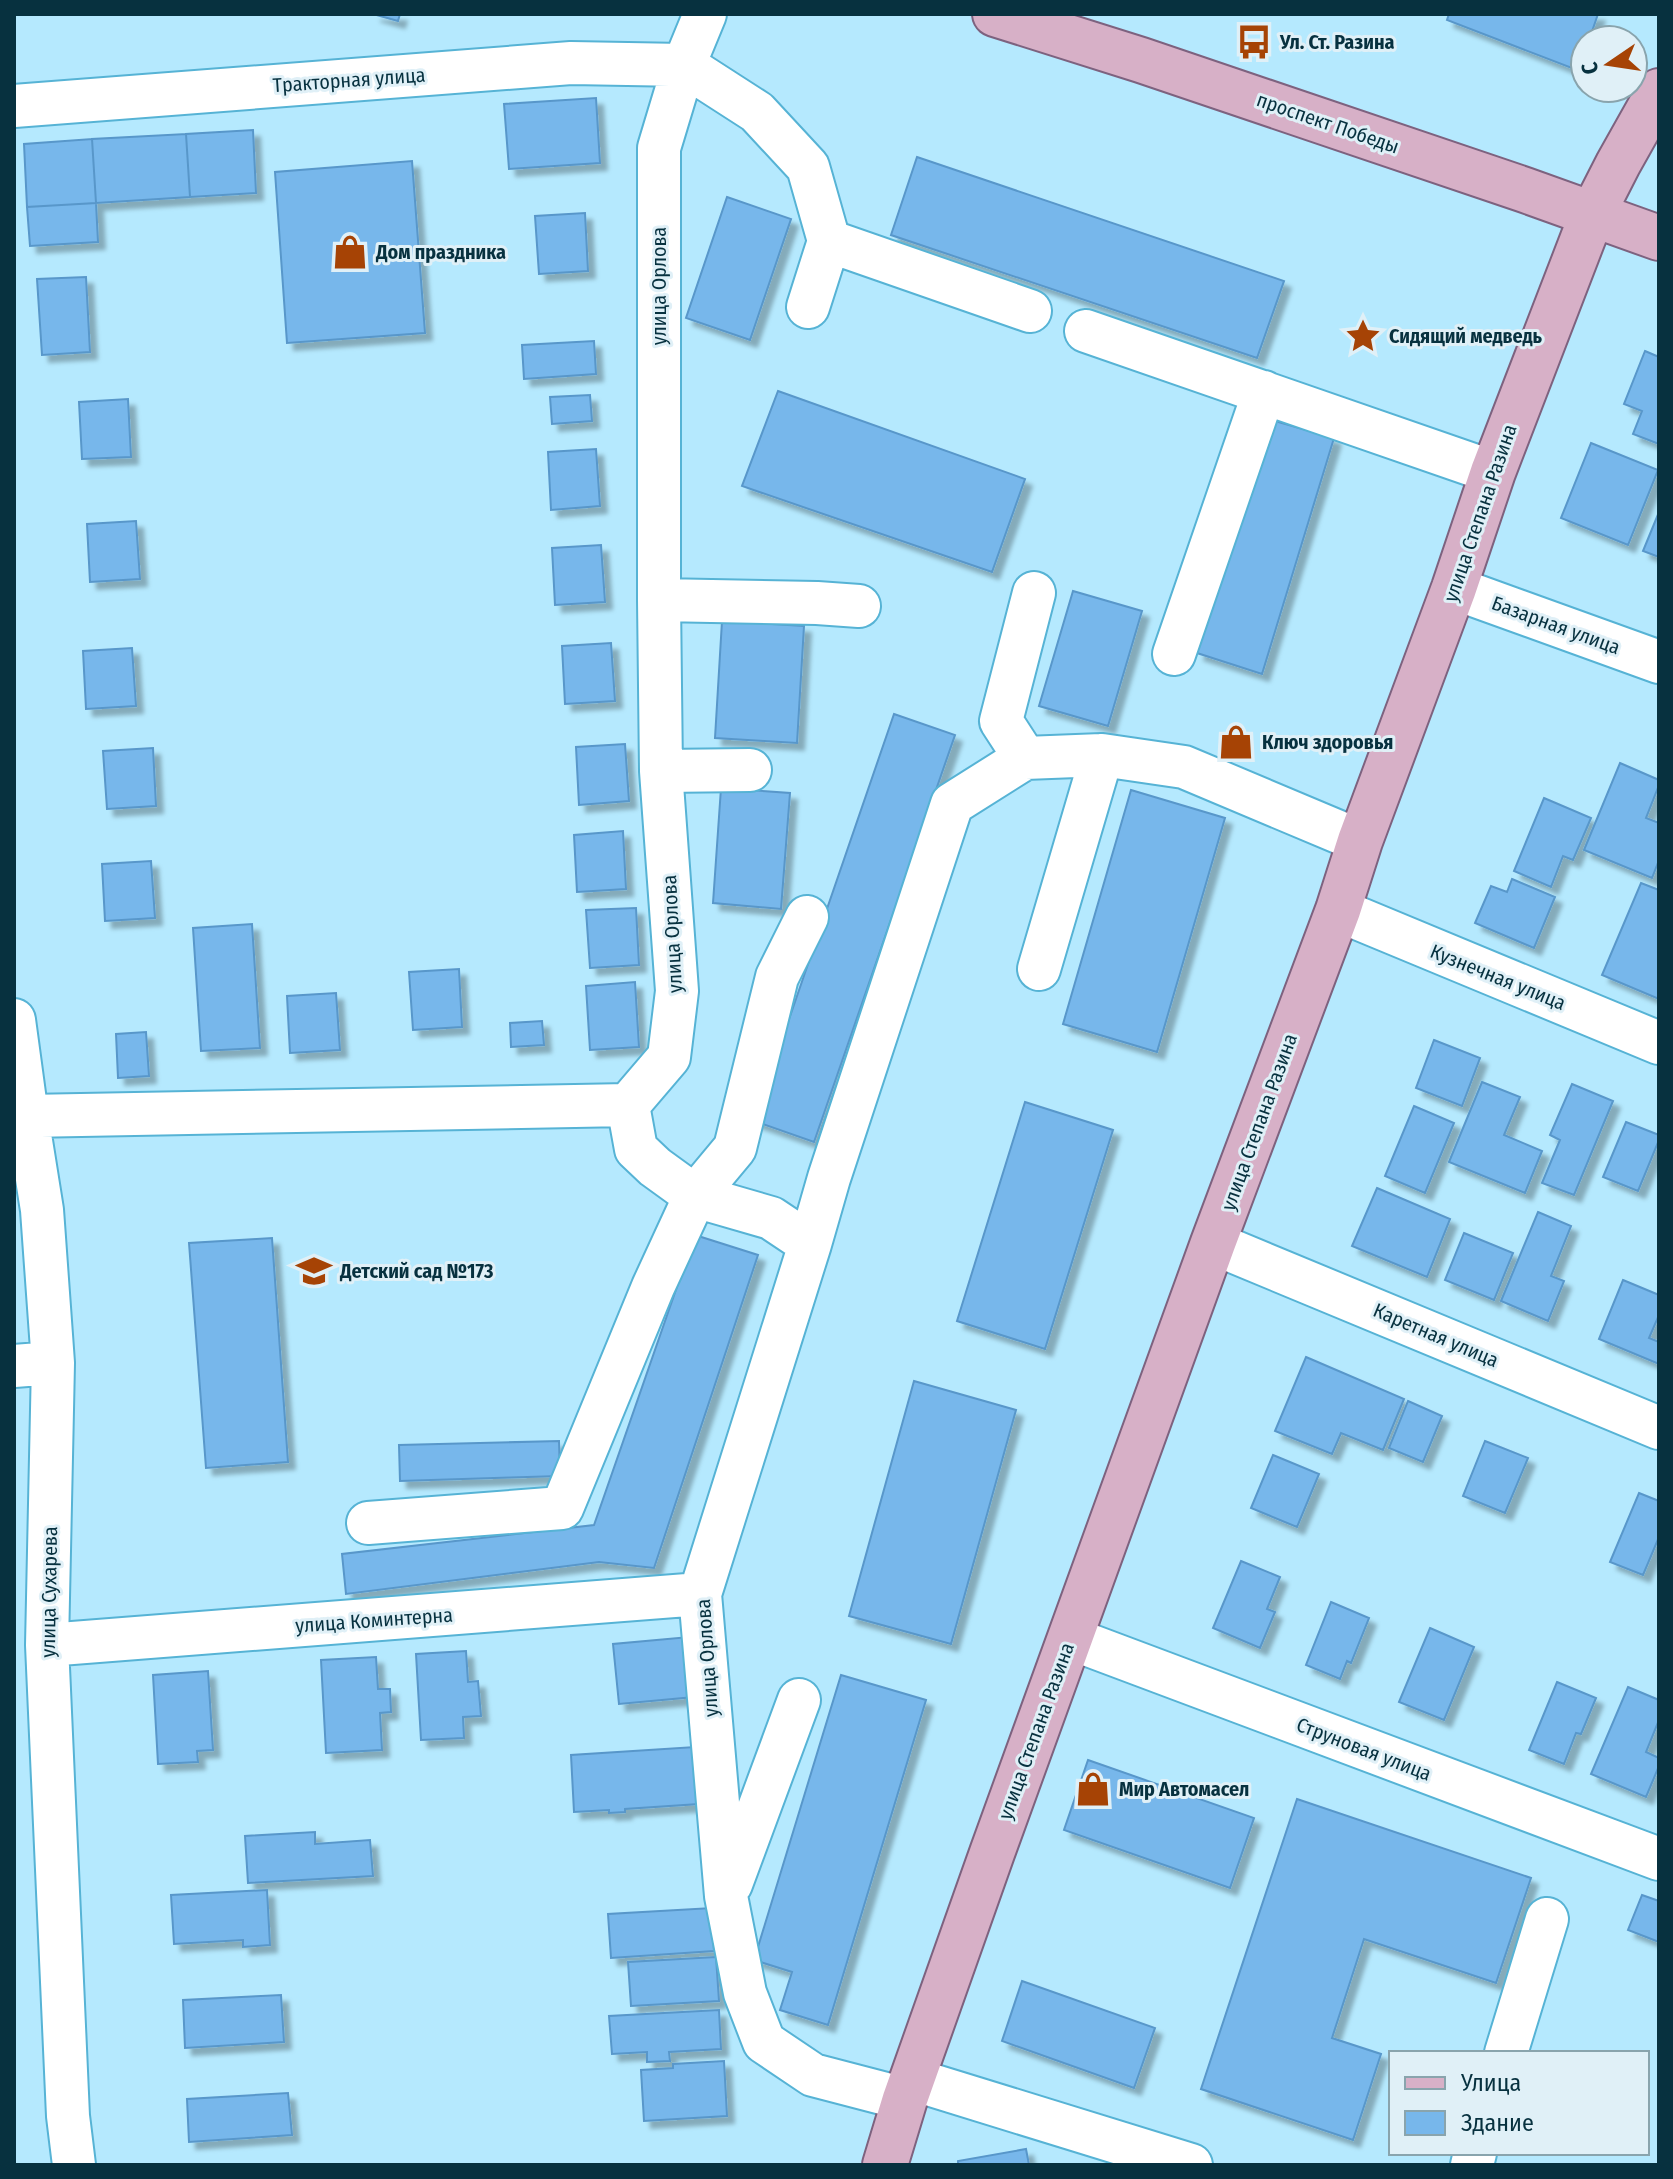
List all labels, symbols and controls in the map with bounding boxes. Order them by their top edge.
bus stop icon: Ул. Ст. Разина [1235,23,1273,61]
north arrow [1569,24,1649,104]
place label: Ул. Ст. Разина [1279,30,1395,54]
text: С [1575,59,1604,77]
street label: Тракторная улица [272,63,426,97]
street label: проспект Победы [1254,87,1402,159]
street label: улица Орлова [647,227,671,345]
shop icon: Дом праздника [331,233,369,271]
place label: Дом праздника [375,240,506,264]
place icon: Сидящий медведь [1344,317,1382,355]
place label: Сидящий медведь [1389,324,1543,348]
street label: улица Степана Разина [1438,421,1522,605]
street label: Базарная улица [1489,591,1623,659]
shop icon: Ключ здоровья [1217,723,1255,761]
place label: Ключ здоровья [1262,730,1393,754]
street label: улица Орлова [657,874,687,994]
street label: Кузнечная улица [1427,939,1569,1015]
street label: улица Степана Разина [1216,1030,1302,1214]
school or university icon: Детский сад №173 [295,1252,333,1290]
place label: Детский сад №173 [339,1259,493,1283]
street label: Каретная улица [1370,1298,1502,1372]
street label: улица Сухарева [36,1526,62,1658]
street label: улица Орлова [691,1598,723,1718]
street label: улица Коминтерна [294,1603,454,1637]
street label: улица Степана Разина [993,1639,1079,1823]
street label: Струновая улица [1293,1712,1435,1786]
shop icon: Мир Автомасел [1074,1770,1112,1808]
place label: Мир Автомасел [1119,1777,1249,1801]
legend [1389,2051,1649,2155]
text: Улица [1460,2069,1521,2097]
text: Здание [1461,2109,1534,2137]

